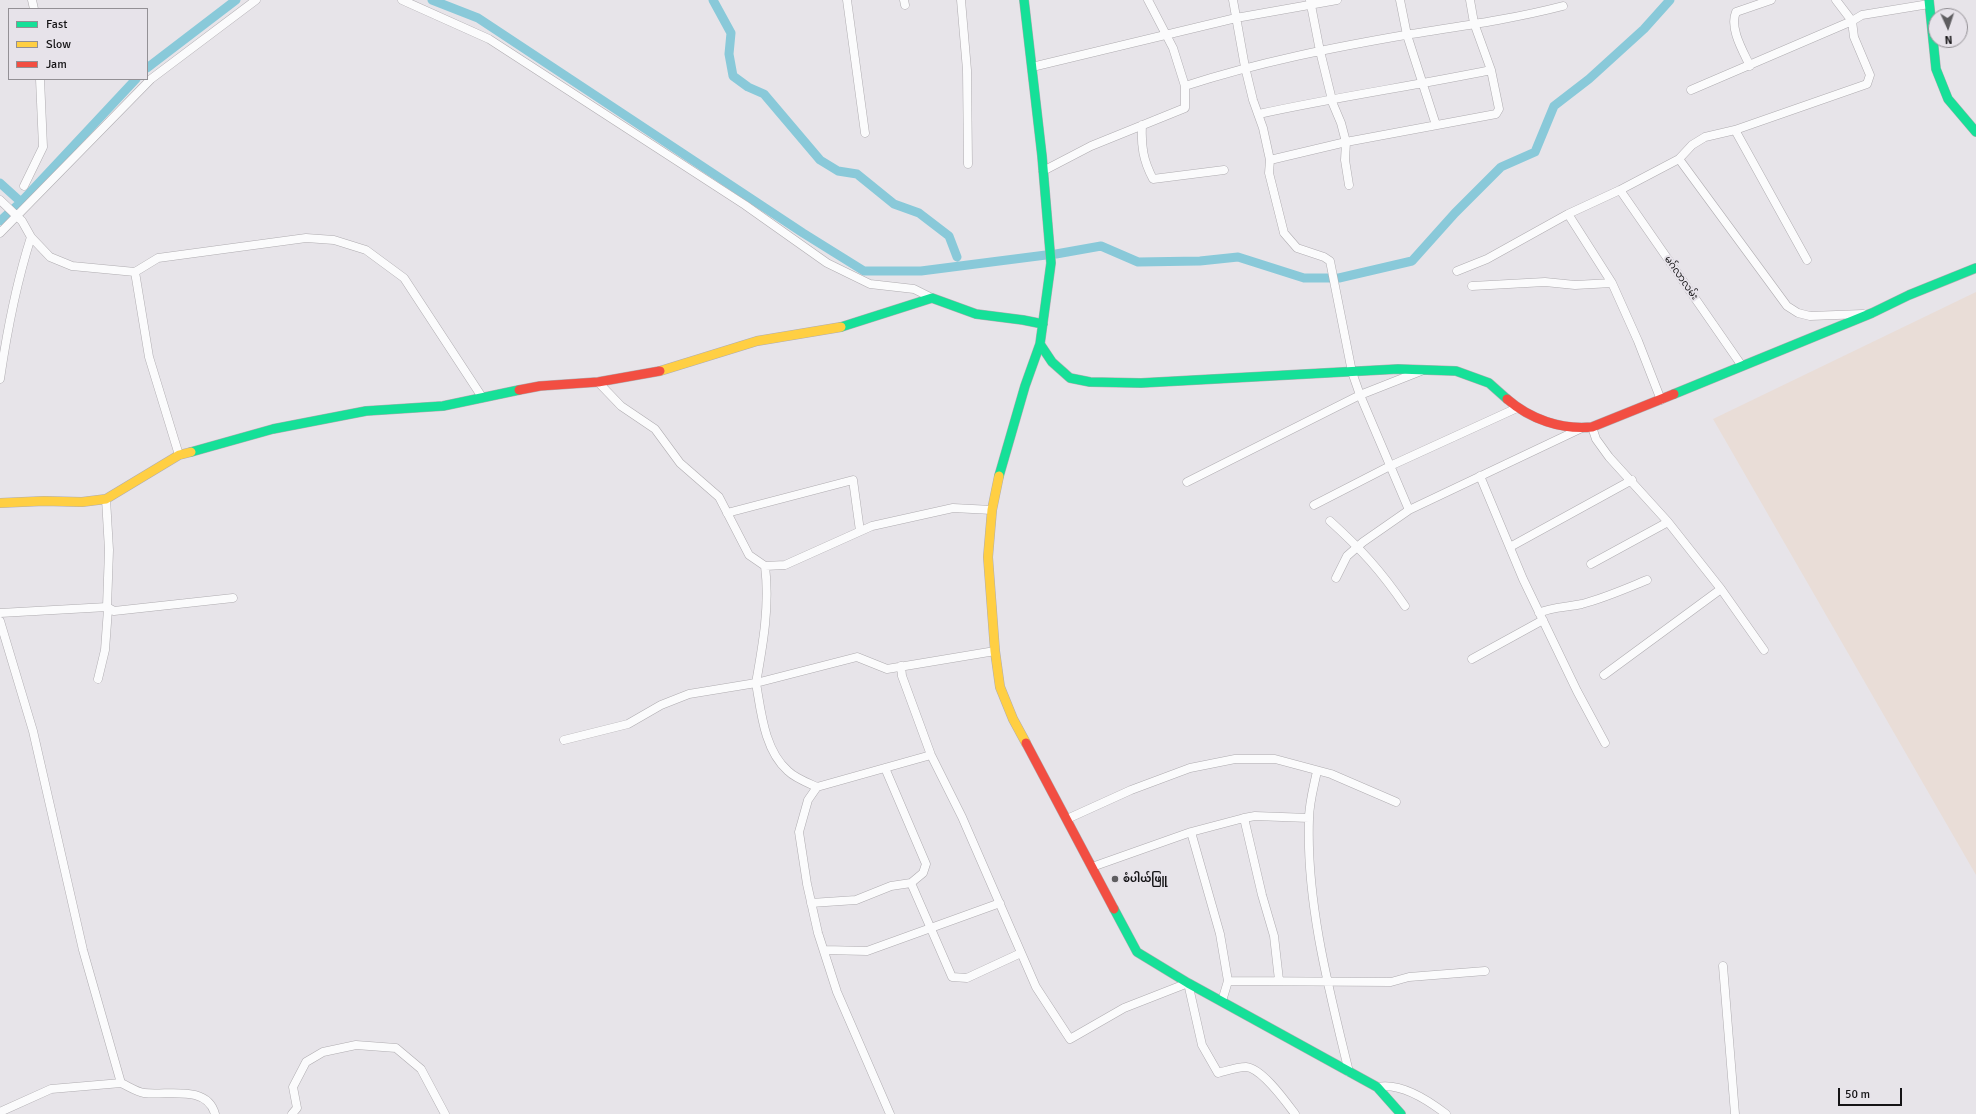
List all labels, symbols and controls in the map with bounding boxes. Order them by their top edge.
legend [8,8,148,80]
north arrow [1928,8,1968,48]
text: Fast [46,17,67,32]
text: N [1944,33,1953,46]
text: Slow [46,37,71,52]
text: Jam [46,57,67,72]
street label: မဂ်လာလမ်း [1662,254,1700,302]
place label: စံပါယ်ဖြူ [1123,873,1168,885]
marker: စံပါယ်ဖြူ [1110,874,1120,884]
scale bar [1840,1080,1904,1106]
text: 50 m [1845,1087,1870,1102]

